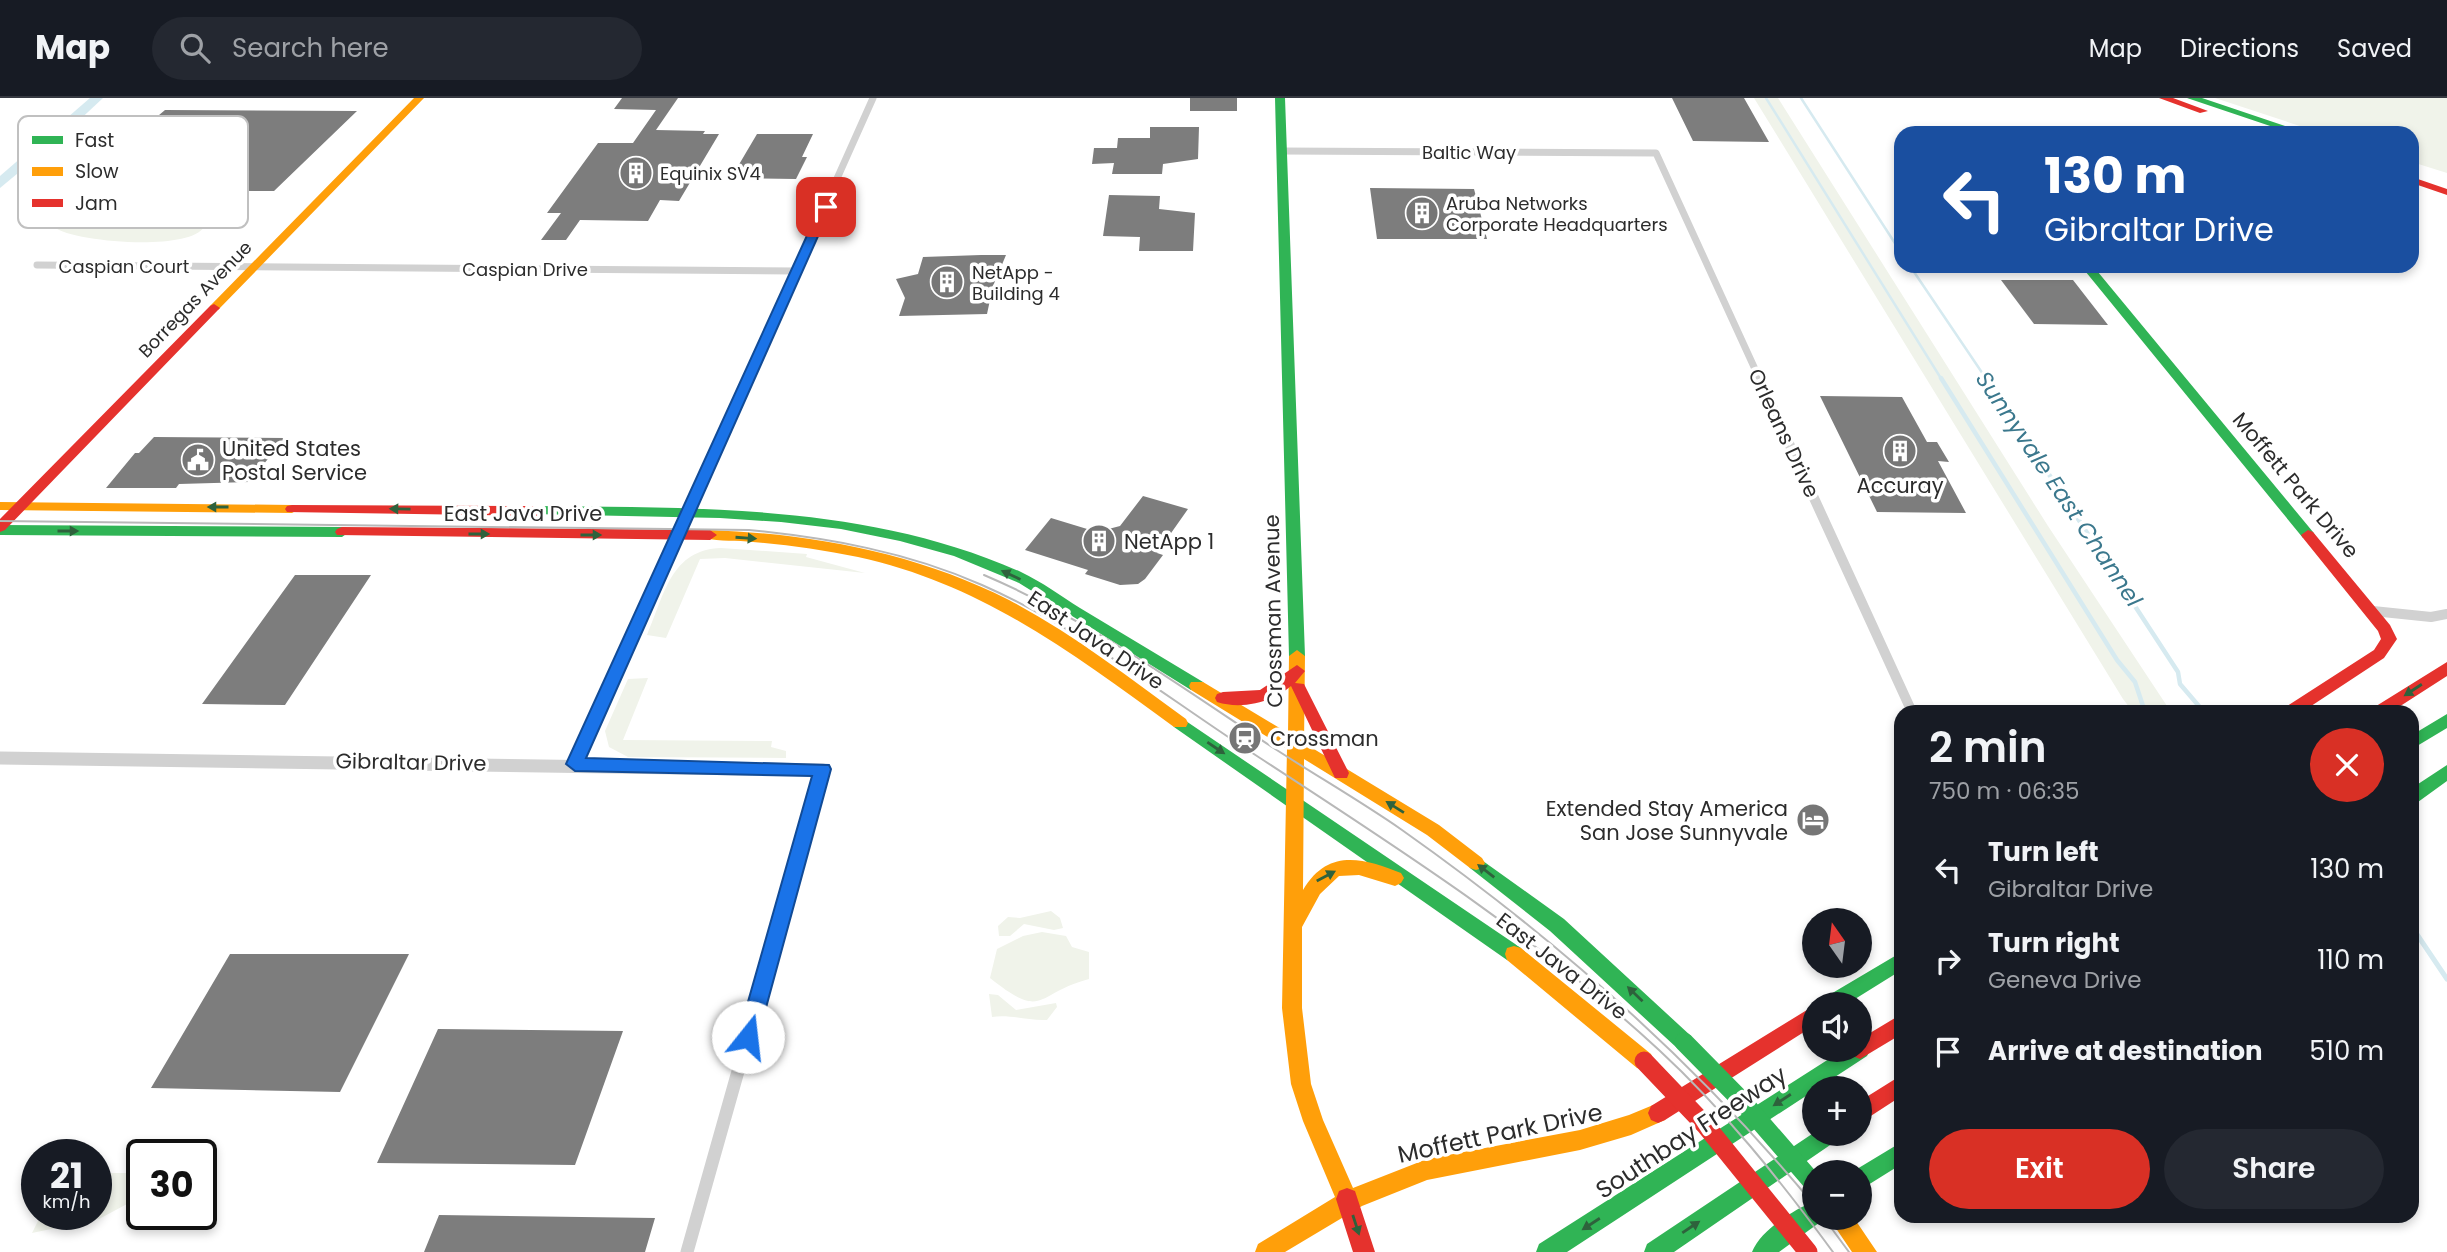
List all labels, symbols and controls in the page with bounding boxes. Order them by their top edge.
search box [152,17,642,80]
text: Map [35,24,110,71]
icon: search [176,29,214,67]
text: Search here [232,30,389,66]
text: Map [2089,32,2142,65]
text: Directions [2180,32,2299,65]
text: Saved [2337,32,2412,65]
legend [18,116,248,228]
text: Fast [75,127,114,154]
street label: Baltic Way [1422,140,1516,165]
text: 130 m [2044,142,2186,210]
building icon: Equinix SV4 [617,154,655,192]
icon: left [1929,154,2020,245]
text: Slow [75,158,119,185]
place label: Equinix SV4 [660,161,761,186]
pin [796,177,856,237]
icon: arrive [807,188,845,226]
text: Jam [75,190,117,217]
place label: Aruba Networks Corporate Headquarters [1446,191,1668,237]
building icon: Aruba Networks Corporate Headquarters [1403,194,1441,232]
text: Gibraltar Drive [2044,207,2274,252]
street label: Borregas Avenue [133,235,257,363]
street label: Caspian Court [59,254,189,279]
street label: Caspian Drive [462,257,588,282]
place label: NetApp - Building 4 [972,260,1060,306]
building icon: NetApp - Building 4 [928,263,966,301]
street label: Orleans Drive [1741,364,1827,502]
water label: Sunnyvale East Channel [1968,365,2150,613]
street label: Moffett Park Drive [2226,406,2366,564]
building icon: Accuray [1881,432,1919,470]
place label: United States Postal Service [222,434,367,487]
public building icon: United States Postal Service [179,441,217,479]
place label: Accuray [1857,471,1944,500]
street label: East Java Drive [444,499,602,528]
one-way arrow [207,501,229,513]
one-way arrow [388,503,410,515]
street label: Crossman Avenue [1257,514,1289,708]
building icon: NetApp 1 [1080,522,1118,560]
one-way arrow [57,525,79,537]
place label: NetApp 1 [1124,527,1214,556]
one-way arrow [469,528,491,540]
one-way arrow [580,529,602,541]
one-way arrow [736,532,758,543]
one-way arrow [1001,569,1022,580]
street label: East Java Drive [1022,584,1170,696]
one-way arrow [2404,683,2422,697]
text: 2 min [1929,718,2047,777]
station icon: Crossman [1226,719,1264,757]
place label: Crossman [1270,724,1379,753]
button: close [2310,728,2384,802]
one-way arrow [1207,741,1225,755]
street label: Gibraltar Drive [335,746,487,778]
text: 750 m · 06:35 [1929,775,2079,807]
place label: Extended Stay America San Jose Sunnyvale [1546,794,1788,847]
one-way arrow [1385,800,1405,813]
hotel icon: Extended Stay America San Jose Sunnyvale [1794,801,1832,839]
text: Turn left [1988,834,2099,870]
icon: left [1929,851,1967,889]
text: 130 m [2310,851,2384,887]
one-way arrow [1477,863,1495,878]
one-way arrow [1317,870,1337,882]
text: Gibraltar Drive [1988,873,2153,905]
street label: East Java Drive [1491,906,1633,1026]
north arrow [1802,908,1872,978]
map controls [1802,908,1872,1230]
text: Turn right [1988,925,2120,961]
icon: right [1929,942,1967,980]
text: 110 m [2317,942,2384,978]
text: Geneva Drive [1988,964,2141,996]
one-way arrow [1627,987,1644,1003]
button: sound [1802,992,1872,1062]
position arrow [711,1000,785,1074]
icon: arrive [1929,1033,1967,1071]
text: Arrive at destination [1988,1033,2263,1069]
text: 510 m [2309,1033,2384,1069]
street label: Southbay Freeway [1589,1058,1793,1206]
button: + [1802,1076,1872,1146]
one-way arrow [1772,1094,1792,1107]
street label: Moffett Park Drive [1395,1095,1605,1171]
button: Exit [1929,1129,2150,1209]
button: Share [2164,1129,2384,1209]
speed limit sign: 30 [126,1139,217,1230]
text: 21 [50,1151,83,1200]
button: − [1802,1160,1872,1230]
text: km/h [43,1189,90,1214]
one-way arrow [1351,1215,1362,1236]
one-way arrow [1581,1217,1600,1230]
one-way arrow [1682,1220,1700,1234]

